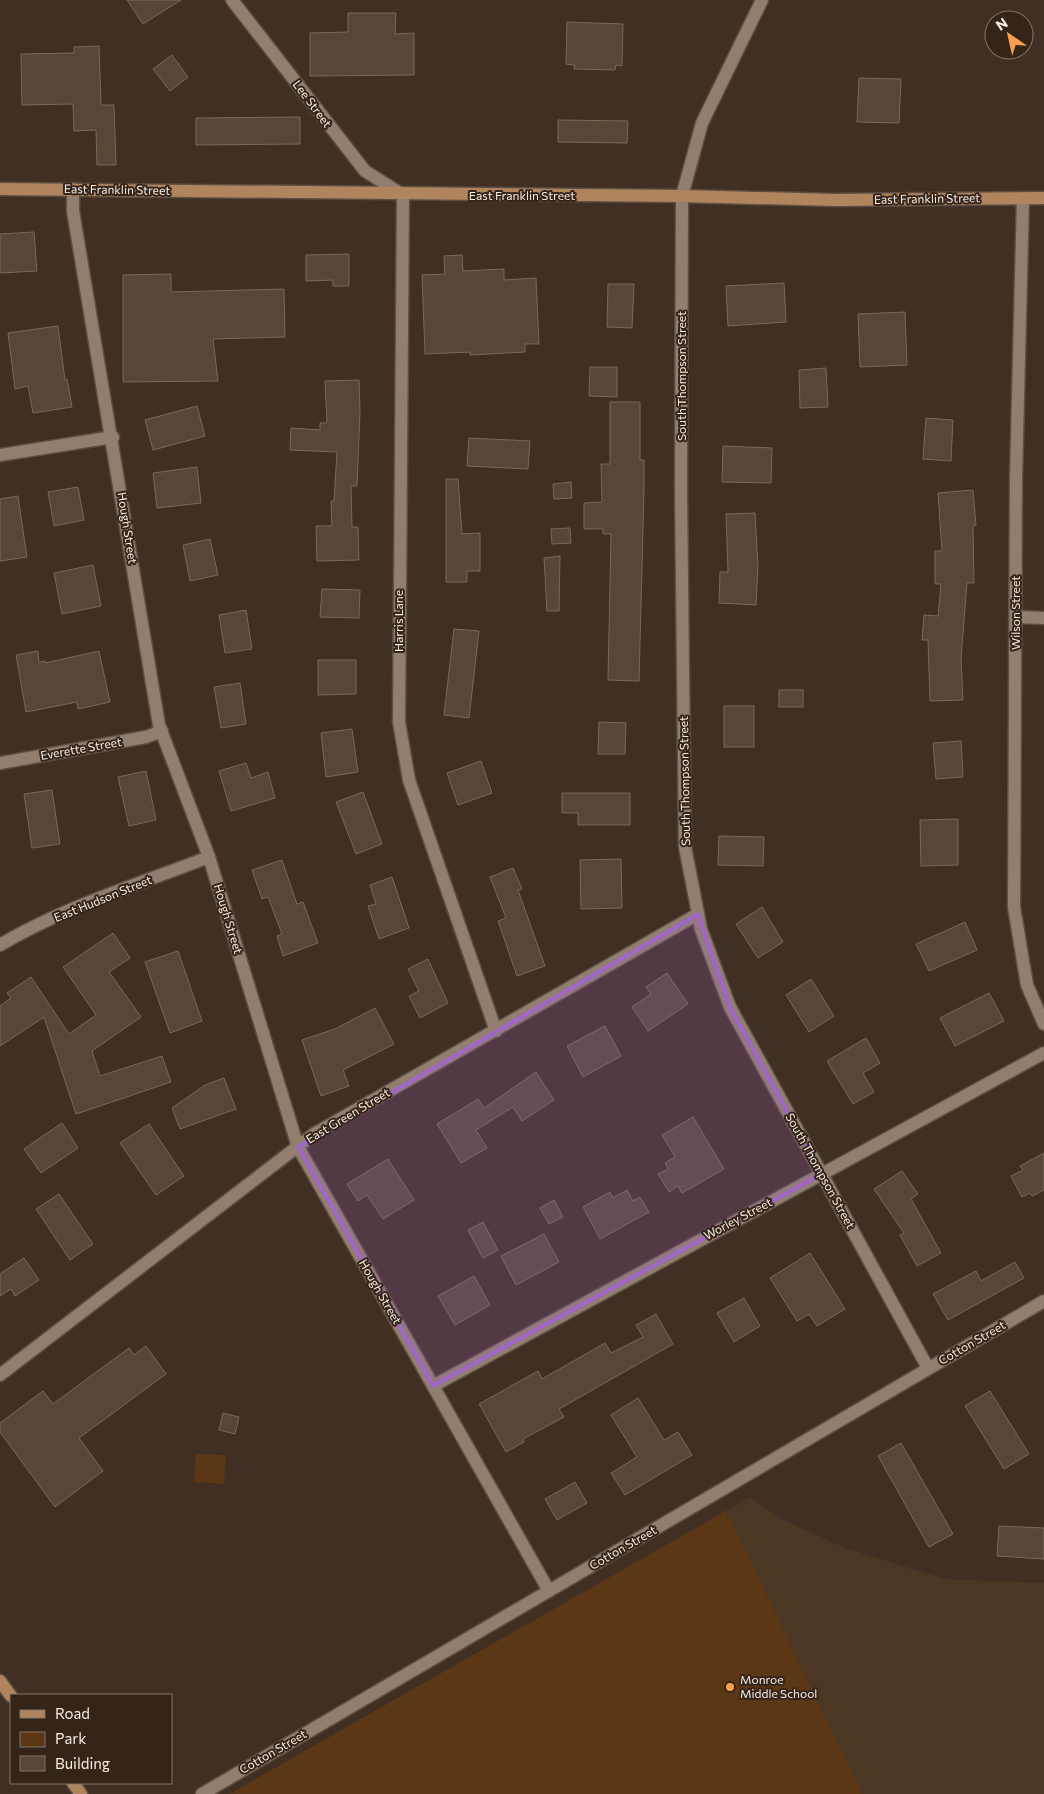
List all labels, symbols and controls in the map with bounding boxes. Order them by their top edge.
north arrow [984,10,1034,60]
text: N [992,14,1011,34]
street label: Lee Street [290,77,335,130]
street label: East Franklin Street [64,181,170,197]
street label: East Franklin Street [469,188,575,202]
street label: East Franklin Street [874,190,980,206]
street label: South Thompson Street [674,311,688,441]
street label: Hough Street [115,491,141,565]
street label: Wilson Street [1008,576,1022,650]
street label: Harris Lane [391,590,405,652]
street label: South Thompson Street [676,716,692,846]
street label: Everette Street [39,734,123,762]
street label: East Hudson Street [52,872,154,924]
street label: Hough Street [212,882,246,955]
street label: East Green Street [303,1085,392,1146]
street label: South Thompson Street [783,1110,859,1231]
street label: Worley Street [701,1194,774,1242]
street label: Hough Street [357,1257,405,1326]
street label: Cotton Street [935,1317,1008,1367]
street label: Cotton Street [586,1522,659,1572]
place label: Monroe Middle School [740,1672,817,1700]
marker: Monroe Middle School [724,1681,736,1693]
legend [10,1694,172,1784]
text: Road [55,1704,90,1722]
street label: Cotton Street [236,1726,309,1776]
text: Park [55,1729,86,1747]
text: Building [55,1754,110,1772]

